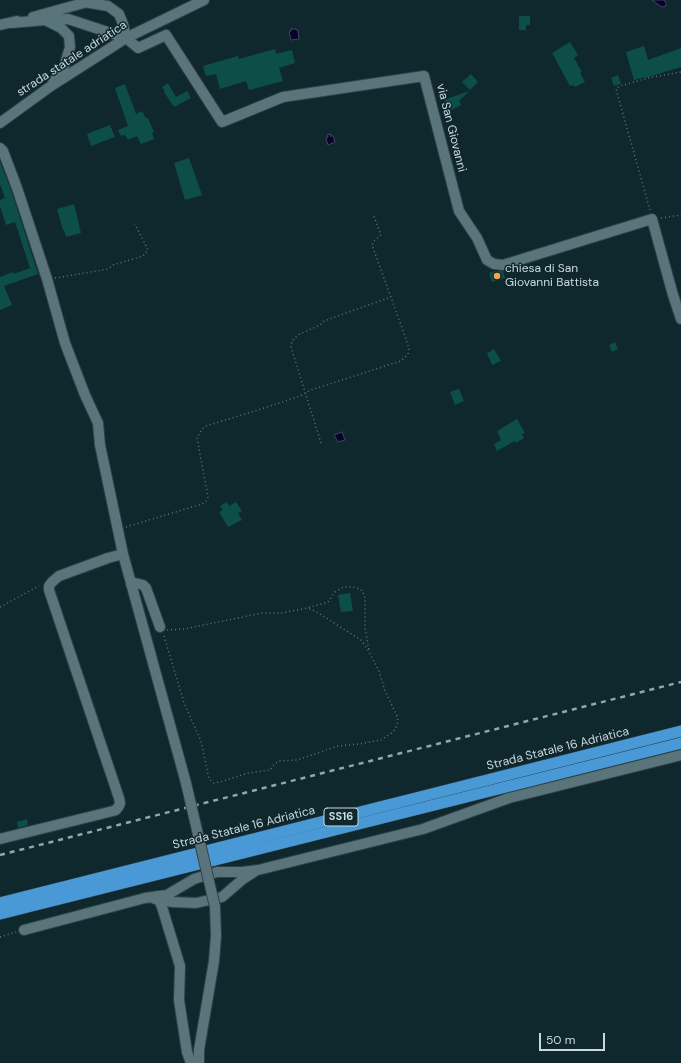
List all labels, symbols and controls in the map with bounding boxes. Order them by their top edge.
street label: strada statale adriatica [14,18,130,100]
street label: via San Giovanni [433,82,469,174]
place label: chiesa di San Giovanni Battista [505,262,599,290]
marker: chiesa di San Giovanni Battista [492,271,502,281]
street label: Strada Statale 16 Adriatica [485,724,631,774]
street label: Strada Statale 16 Adriatica [171,803,317,853]
road number: SS16 [324,808,358,826]
scale bar [541,1025,607,1051]
text: 50 m [546,1032,575,1048]

